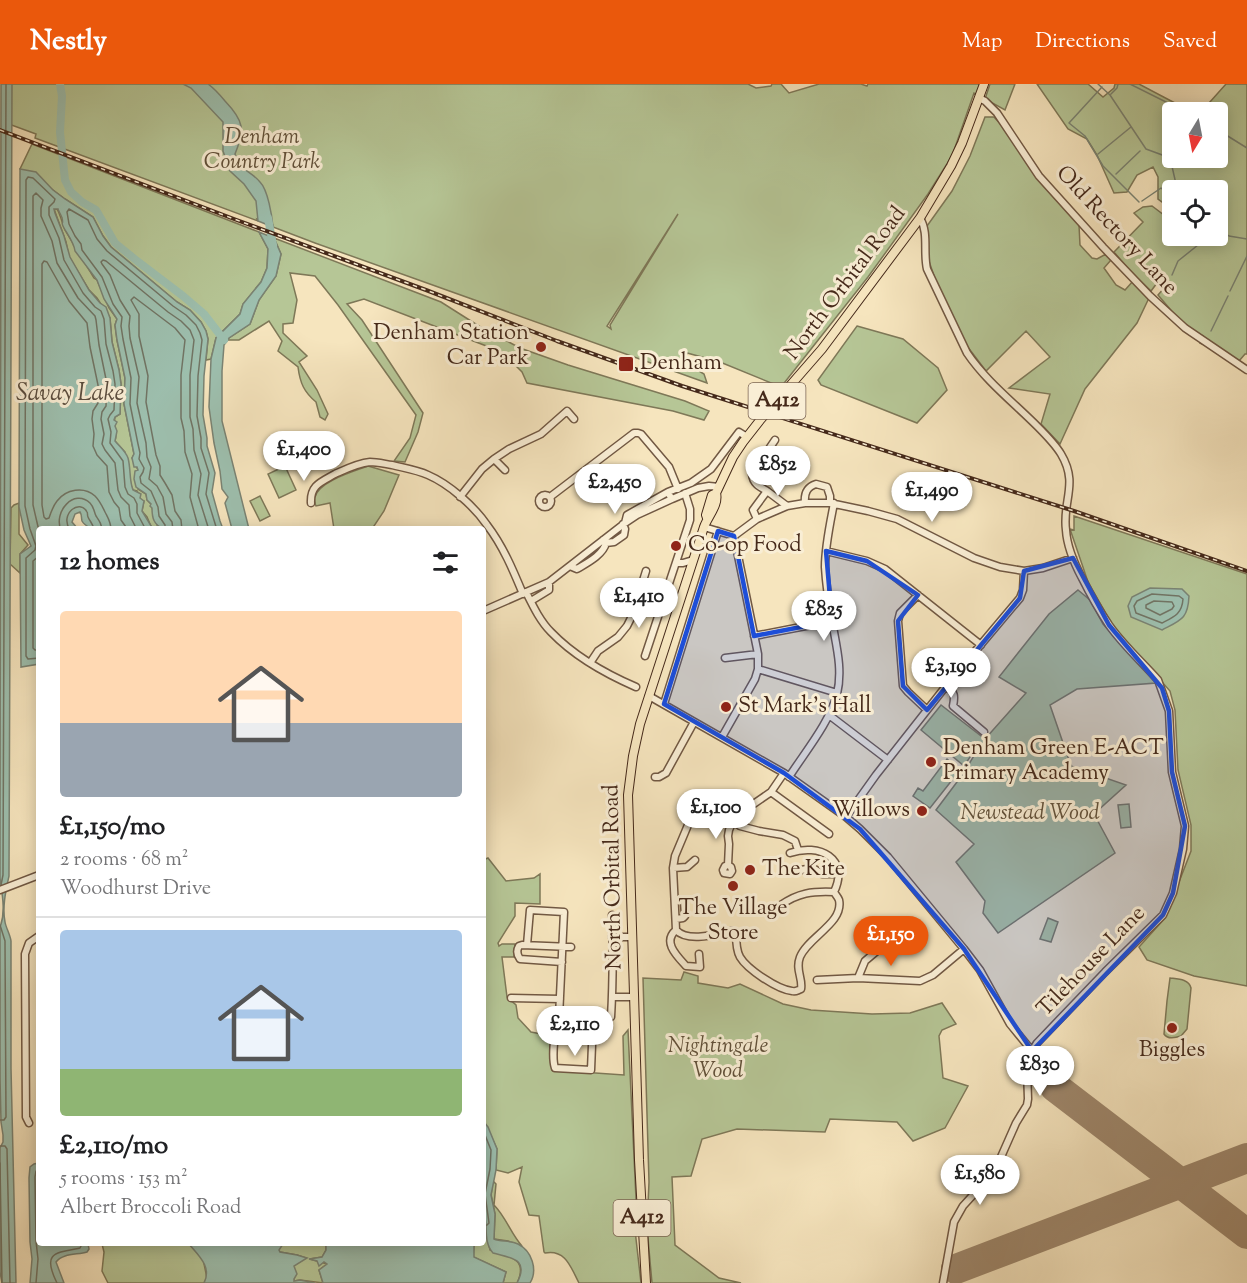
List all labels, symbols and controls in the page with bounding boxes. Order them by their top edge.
text: Nestly [30,22,107,62]
text: Map [962,27,1002,57]
text: Directions [1035,27,1130,57]
text: Saved [1163,27,1217,57]
north arrow [1162,102,1228,168]
map controls [1162,102,1228,246]
park label: Denham Country Park [204,122,320,179]
street label: Old Rectory Lane [1047,159,1185,303]
button: locate [1162,180,1228,246]
street label: North Orbital Road [777,200,915,368]
place label: Denham Station Car Park [373,318,529,375]
marker: Denham Station Car Park [534,340,548,354]
place label: Denham [640,348,722,380]
marker: Denham [617,355,635,373]
water label: Savay Lake [16,377,124,411]
road number: A412 [748,383,806,419]
pin: £1,400 [255,431,353,482]
text: £1,400 [277,436,331,465]
pin: £852 [742,446,814,497]
text: £852 [759,451,797,480]
pin: £2,450 [566,464,664,515]
text: £2,450 [589,469,642,498]
pin: £1,490 [883,472,981,523]
text: £1,490 [905,477,959,506]
place label: Co-op Food [688,530,802,562]
marker: Co-op Food [669,539,683,553]
text: 12 homes [60,544,159,581]
icon: filters [429,546,462,579]
pin: £1,410 [590,578,688,629]
text: £1,410 [614,583,664,612]
pin: £825 [788,591,860,642]
text: £825 [805,596,843,625]
pin: £3,190 [902,648,1000,699]
icon: home [207,650,315,758]
text: £3,190 [925,653,977,682]
place label: St Mark's Hall [738,691,871,723]
marker: St Mark's Hall [719,700,733,714]
place label: Denham Green E-ACT Primary Academy [943,733,1164,790]
marker: Denham Green E-ACT Primary Academy [924,755,938,769]
street label: North Orbital Road [596,784,632,970]
pin: £1,100 [667,789,765,840]
text: £1,100 [691,794,741,823]
place label: Willows [832,795,910,827]
park label: Newstead Wood [960,798,1100,830]
marker: Willows [915,804,929,818]
text: £1,150/mo [60,809,165,846]
text: 2 rooms · 68 m² [60,846,188,875]
place label: The Kite [762,854,845,886]
marker: The Kite [743,863,757,877]
text: Woodhurst Drive [60,875,211,904]
marker: The Village Store [726,879,740,893]
place label: The Village Store [679,893,787,950]
street label: Tilehouse Lane [1030,899,1154,1025]
pin: £1,150 [842,916,940,967]
text: £1,150 [867,921,915,950]
icon: home [207,969,315,1077]
pin: £2,110 [526,1006,624,1057]
text: £2,110 [550,1011,600,1040]
marker: Biggles [1165,1021,1179,1035]
park label: Nightingale Wood [668,1031,768,1088]
place label: Biggles [1139,1035,1205,1067]
pin: £830 [1004,1046,1076,1097]
text: £830 [1020,1051,1060,1080]
text: £2,110/mo [60,1128,168,1165]
pin: £1,580 [931,1155,1029,1206]
text: £1,580 [955,1160,1005,1189]
text: 5 rooms · 153 m² [60,1165,188,1194]
text: Albert Broccoli Road [60,1194,241,1223]
road number: A412 [614,1200,670,1236]

